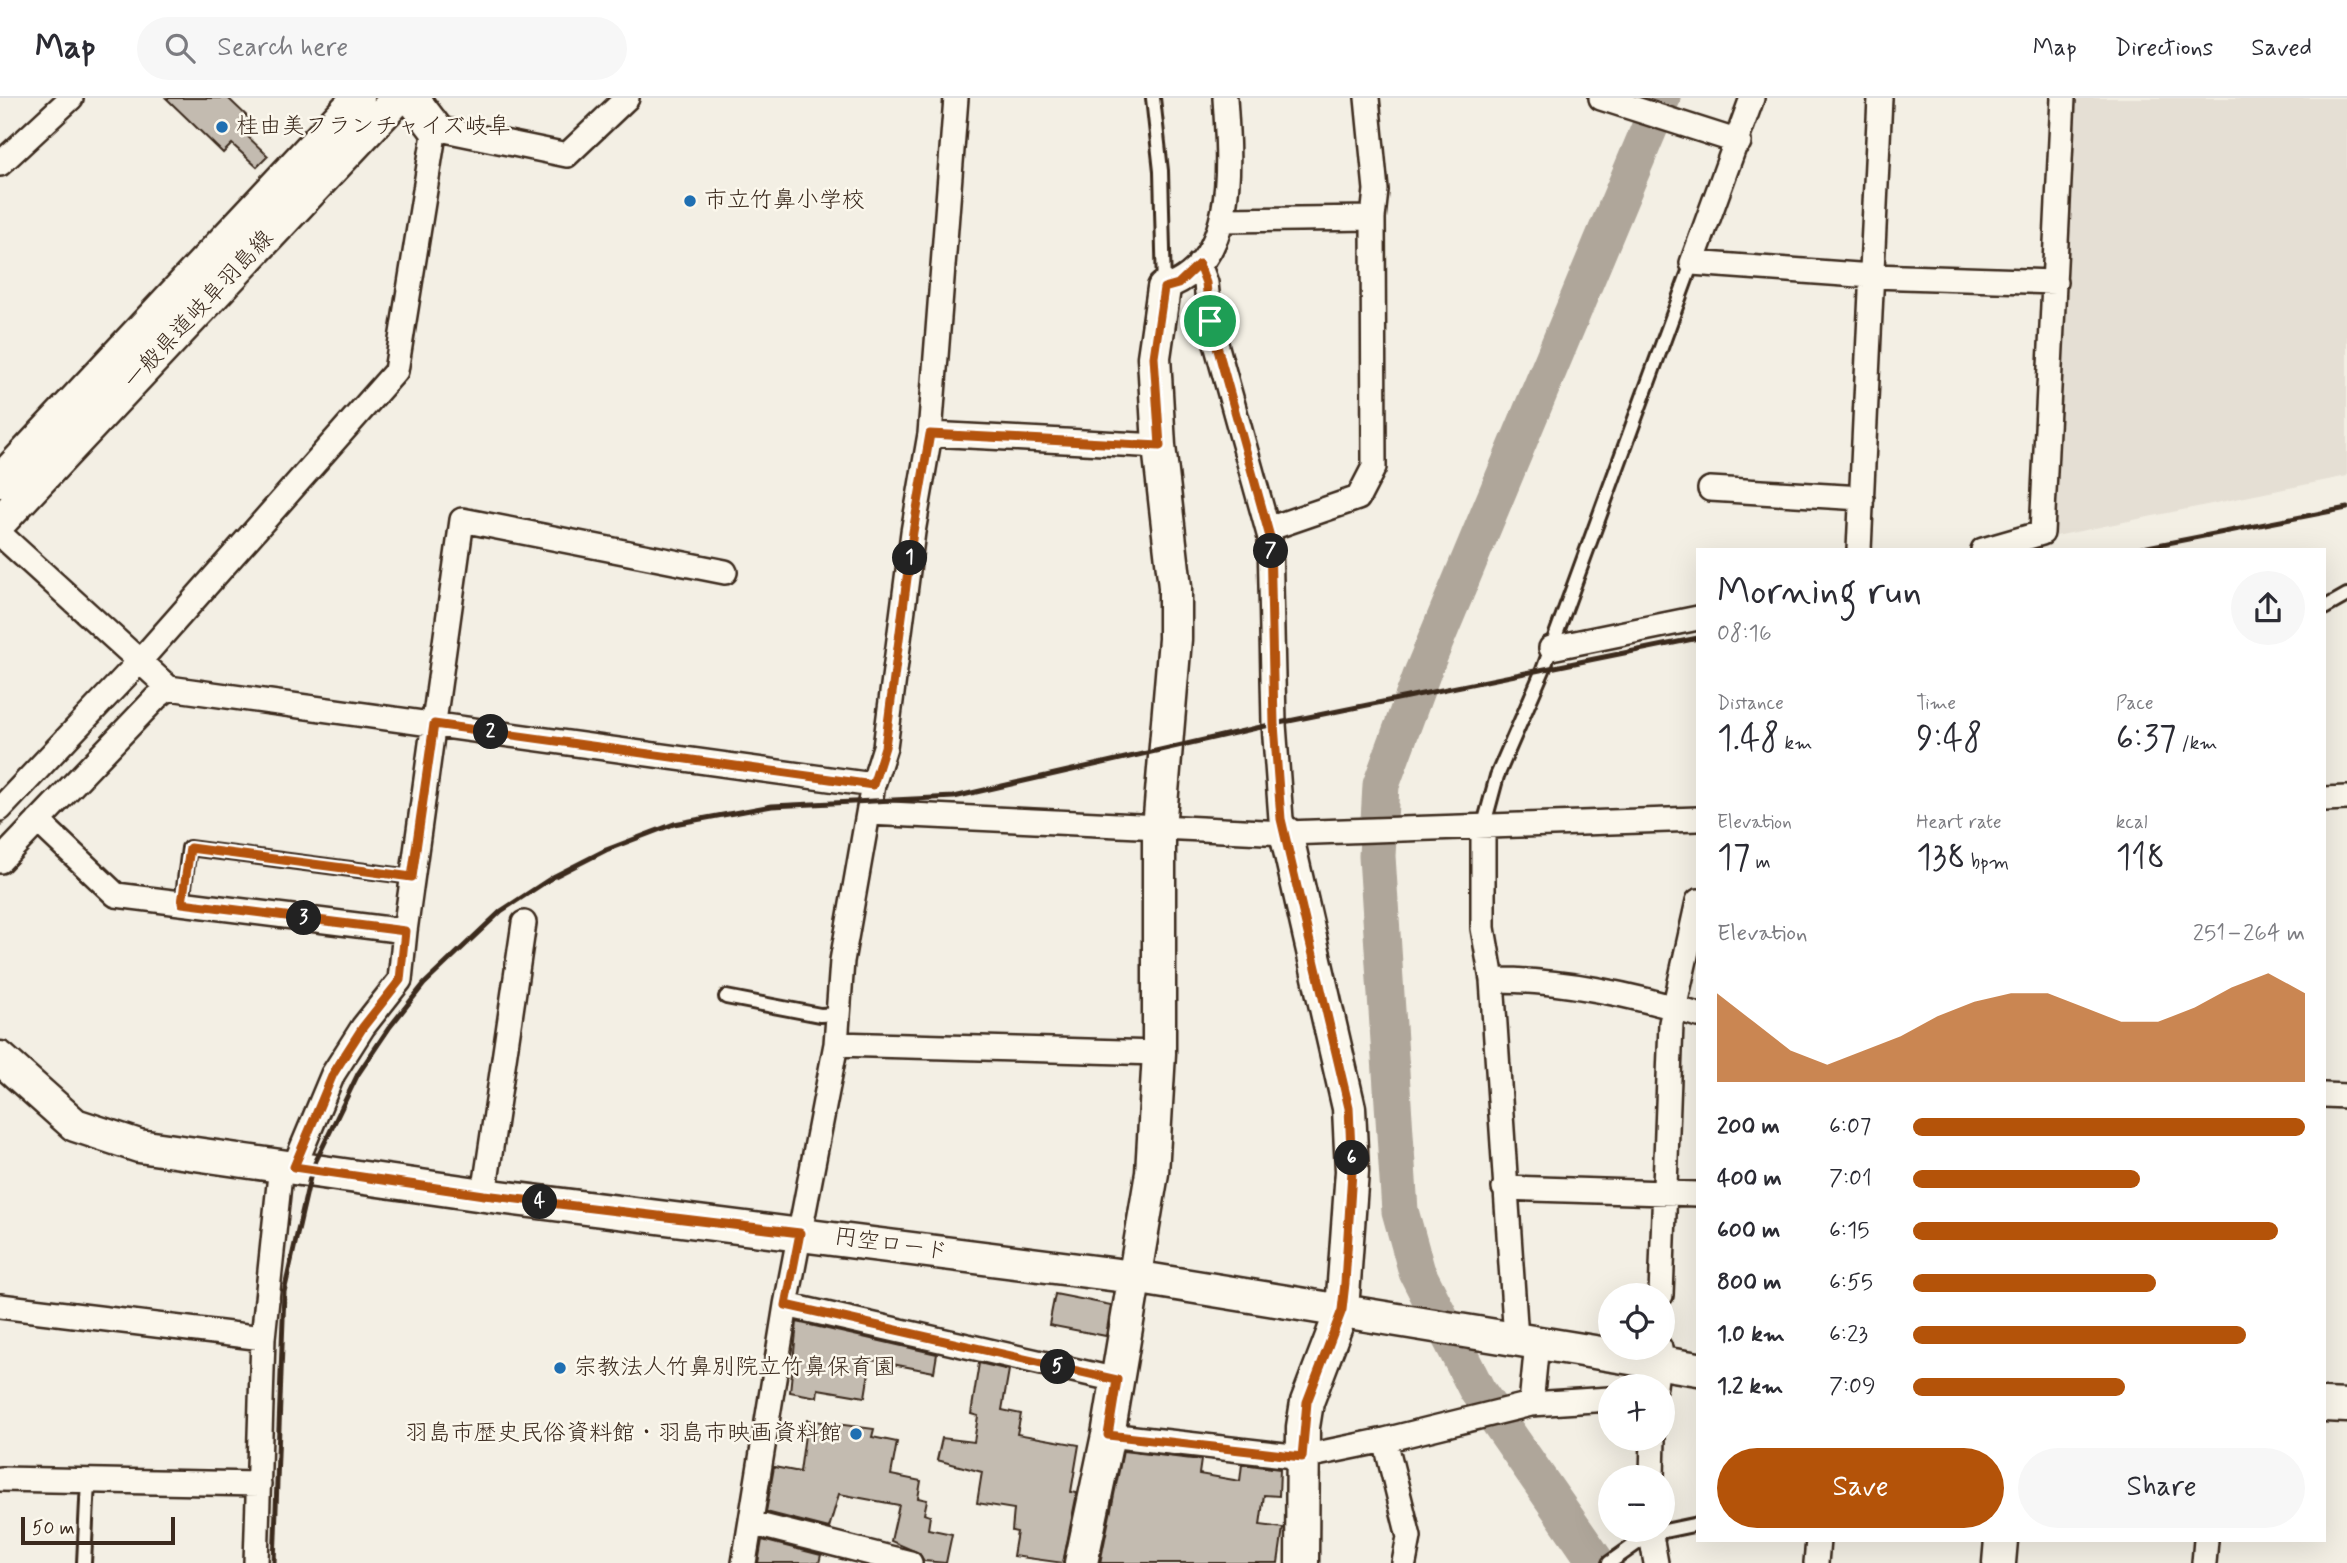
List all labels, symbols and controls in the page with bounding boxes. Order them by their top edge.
search box [137,17,627,80]
text: Map [35,26,95,70]
icon: search [161,29,199,67]
text: Search here [217,31,348,65]
text: Map [2033,33,2077,64]
text: Directions [2115,33,2213,64]
text: Saved [2251,33,2312,64]
place label: 桂由美フランチャイズ岐阜 [236,112,511,142]
marker: 桂由美フランチャイズ岐阜 [214,119,230,135]
place label: 市立竹鼻小学校 [704,186,865,216]
marker: 市立竹鼻小学校 [682,193,698,209]
street label: 一般県道岐阜羽島線 [117,224,281,396]
pin [1180,291,1240,351]
icon: arrive [1191,302,1229,340]
pin: 7 [1254,533,1288,568]
text: 7 [1265,538,1276,563]
pin: 1 [892,540,928,575]
text: 1 [905,545,914,570]
text: Morning run [1717,568,1922,617]
button: share [2231,571,2305,645]
text: 08:16 [1717,619,1772,649]
text: Distance [1717,691,1784,716]
text: Time [1916,691,1956,716]
text: Pace [2116,691,2153,716]
pin: 2 [474,714,508,750]
text: 1.48 [1717,716,1779,762]
text: 9:48 [1916,716,1982,762]
text: 6:37 [2116,716,2176,762]
text: 2 [486,719,495,744]
text: km [1779,731,1812,756]
text: /km [2176,731,2218,756]
text: Elevation [1717,810,1792,835]
text: Heart rate [1916,810,2002,835]
text: kcal [2116,810,2148,835]
text: 17 [1717,835,1750,881]
text: 138 [1916,835,1966,881]
text: 118 [2116,835,2165,881]
text: m [1750,850,1771,875]
text: bpm [1966,850,2009,875]
pin: 3 [286,900,322,936]
text: 3 [299,905,308,930]
text: Elevation [1717,919,1808,949]
text: 251–264 m [2193,919,2305,949]
text: 200 m [1717,1112,1780,1142]
text: 6:07 [1829,1112,1871,1142]
pin: 6 [1334,1140,1370,1176]
text: 6 [1347,1145,1356,1170]
text: 400 m [1717,1164,1782,1194]
text: 7:01 [1829,1164,1872,1194]
pin: 4 [522,1184,558,1220]
text: 4 [534,1189,545,1214]
text: 600 m [1717,1216,1780,1246]
text: 6:15 [1829,1216,1869,1246]
street label: 円空ロード [832,1222,950,1268]
text: 800 m [1717,1268,1781,1298]
text: 6:55 [1829,1268,1873,1298]
map controls [1598,1283,1675,1542]
button: locate [1598,1283,1675,1360]
text: 1.0 km [1717,1320,1785,1350]
text: 6:23 [1829,1320,1868,1350]
pin: 5 [1040,1350,1076,1384]
place label: 宗教法人竹鼻別院立竹鼻保育園 [574,1353,896,1383]
text: 5 [1052,1354,1063,1379]
marker: 宗教法人竹鼻別院立竹鼻保育園 [552,1360,568,1376]
text: 1.2 km [1717,1372,1783,1402]
text: 7:09 [1829,1372,1876,1402]
button: + [1598,1374,1675,1451]
place label: 羽島市歴史民俗資料館・羽島市映画資料館 [405,1419,842,1449]
marker: 羽島市歴史民俗資料館・羽島市映画資料館 [848,1426,864,1442]
button: Save [1717,1448,2004,1528]
button: Share [2018,1448,2305,1528]
button: − [1598,1465,1675,1542]
scale bar [21,1514,175,1546]
text: 50 m [32,1516,75,1541]

